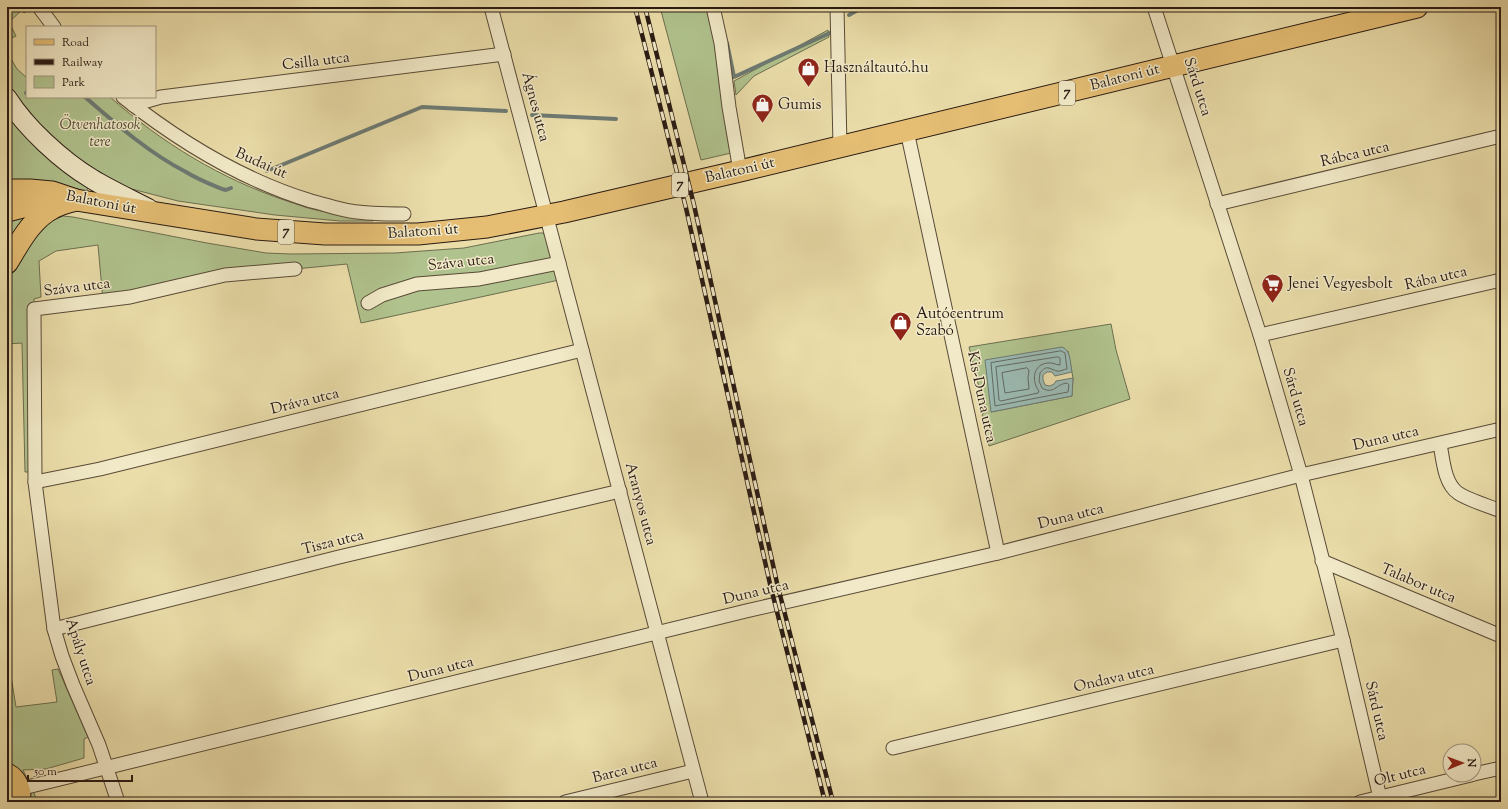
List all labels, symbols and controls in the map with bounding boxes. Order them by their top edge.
legend [26,26,156,98]
text: Road [62,34,89,52]
street label: Csilla utca [281,47,351,77]
text: Railway [62,54,103,72]
shop icon: Használtautó.hu [795,55,821,88]
street label: Sárd utca [1178,55,1216,119]
place label: Használtautó.hu [824,58,929,79]
street label: Balatoni út [1088,59,1162,97]
street label: Ágnes utca [516,70,555,144]
text: Park [62,74,85,92]
road number: 7 [1059,81,1075,105]
shop icon: Gumis [749,92,775,125]
place label: Gumis [778,95,822,116]
park label: Ötvenhatosok tere [60,114,141,153]
street label: Rábca utca [1318,137,1392,173]
street label: Budai út [232,143,290,185]
street label: Balatoni út [703,153,777,189]
road number: 7 [672,173,688,197]
street label: Balatoni út [64,186,138,220]
street label: Balatoni út [387,219,459,245]
road number: 7 [278,220,294,244]
street label: Száva utca [427,249,495,277]
street label: Rába utca [1403,262,1469,296]
supermarket icon: Jenei Vegyesbolt [1259,271,1285,304]
street label: Száva utca [43,274,111,302]
place label: Jenei Vegyesbolt [1287,274,1393,295]
place label: Autócentrum Szabó [916,304,1005,342]
shop icon: Autócentrum Szabó [887,310,913,343]
street label: Kis-Duna utca [961,349,1001,445]
street label: Sárd utca [1277,365,1313,429]
street label: Dráva utca [269,383,341,421]
street label: Duna utca [1351,421,1421,457]
street label: Aranyos utca [619,460,661,548]
street label: Duna utca [1036,499,1106,535]
street label: Tisza utca [300,525,366,561]
street label: Talabor utca [1377,559,1459,609]
street label: Duna utca [721,575,791,611]
street label: Apály utca [59,616,101,688]
street label: Duna utca [406,652,476,688]
street label: Ondava utca [1072,660,1156,698]
street label: Sárd utca [1359,679,1393,743]
north arrow [1442,743,1482,783]
street label: Barca utca [590,753,660,789]
scale bar [28,757,132,783]
text: N [1463,757,1479,768]
street label: Olt utca [1372,759,1428,793]
text: 50 m [33,763,57,781]

